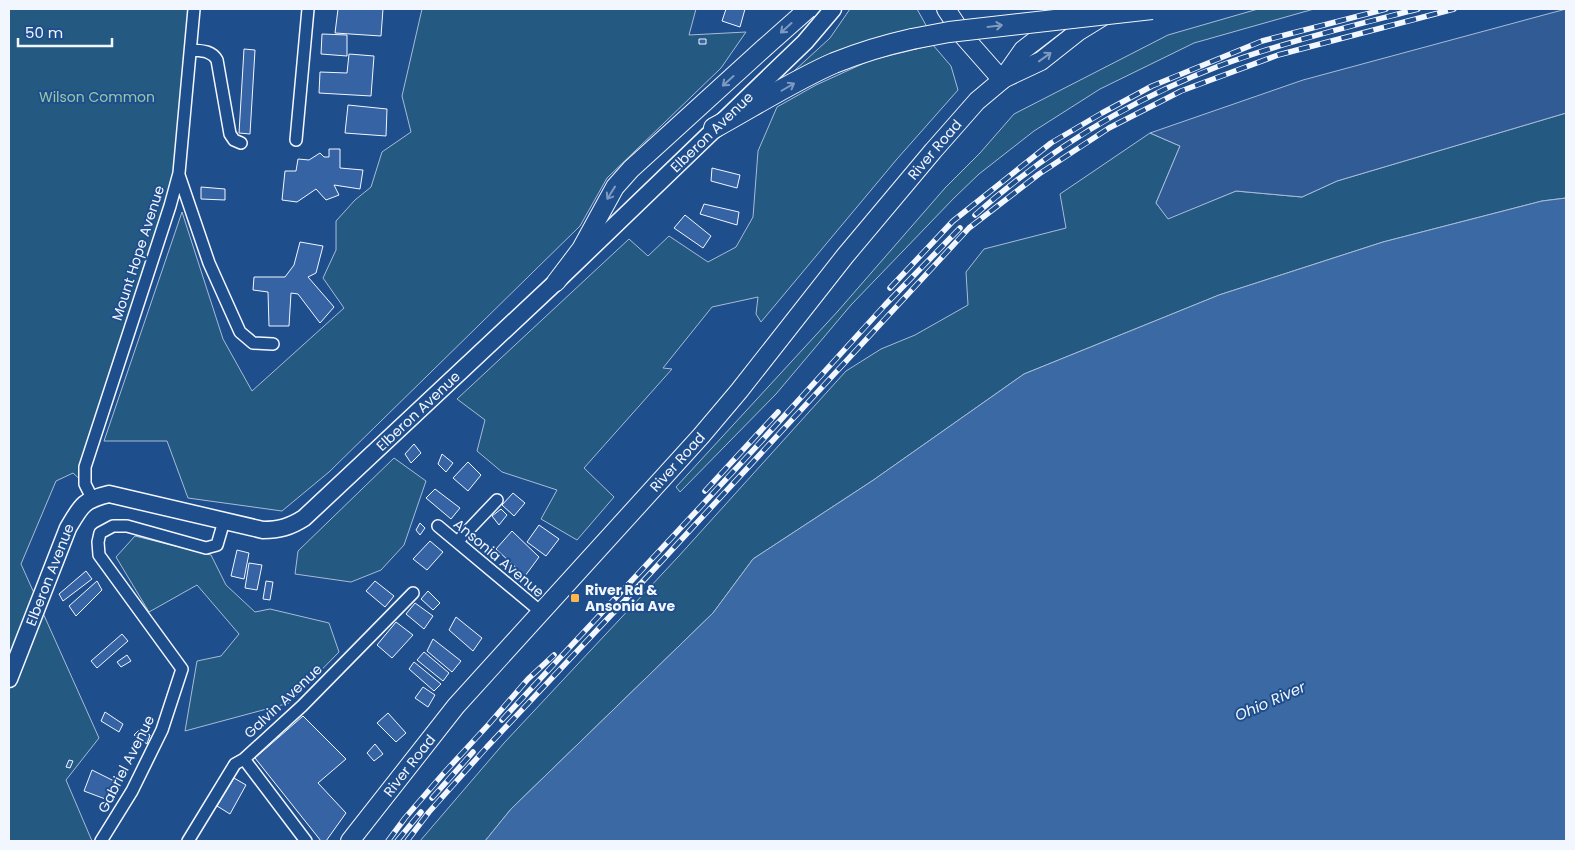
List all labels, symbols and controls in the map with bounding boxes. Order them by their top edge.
scale bar [18,15,111,47]
one-way arrow [986,21,1002,31]
text: 50 m [25,22,63,43]
one-way arrow [780,23,793,34]
one-way arrow [1038,52,1052,62]
one-way arrow [722,75,735,86]
one-way arrow [780,82,795,92]
park label: Wilson Common [39,87,155,107]
street label: Elberon Avenue [666,87,758,177]
street label: River Road [903,115,966,184]
street label: Mount Hope Avenue [107,183,169,323]
one-way arrow [606,185,616,199]
street label: Elberon Avenue [372,366,465,455]
street label: River Road [645,428,710,496]
street label: Ansonia Avenue [449,514,549,602]
street label: Elberon Avenue [21,520,79,629]
place label: River Rd & Ansonia Ave [585,580,676,616]
marker: River Rd & Ansonia Ave [569,592,581,604]
street label: Galvin Avenue [239,659,327,743]
water label: Ohio River [1231,676,1309,726]
street label: Gabriel Avenue [93,712,159,816]
street label: River Road [379,730,440,801]

